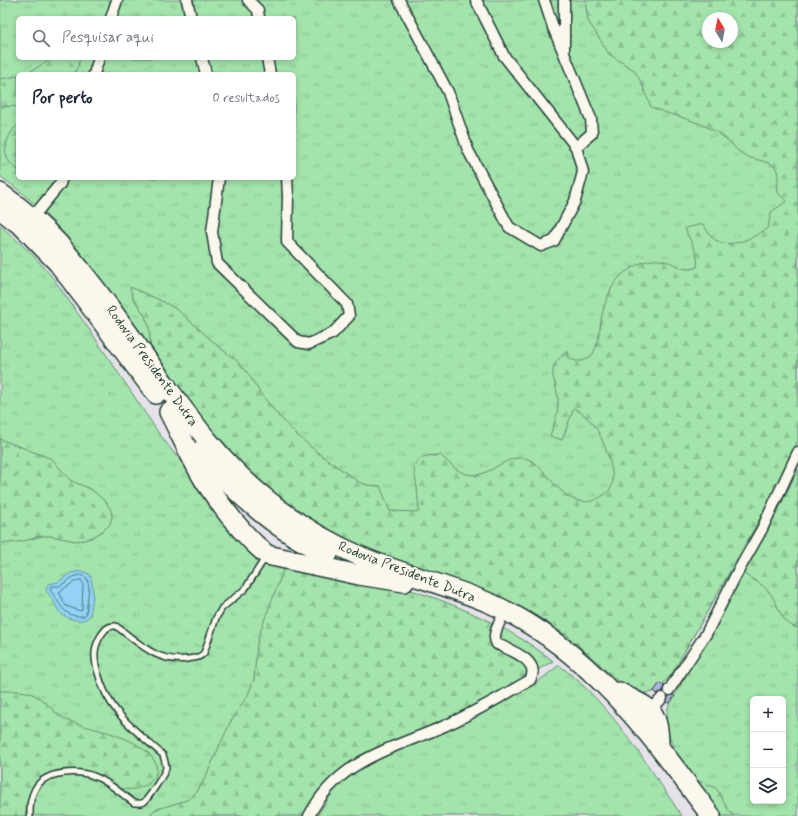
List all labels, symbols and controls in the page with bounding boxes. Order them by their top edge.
north arrow [702,12,738,48]
search box [16,16,296,60]
icon: search [30,27,52,49]
text: Pesquisar aqui [62,28,154,48]
text: Por perto [32,87,93,109]
text: 0 resultados [212,90,280,107]
street label: Rodovia Presidente Dutra [102,302,202,430]
street label: Rodovia Presidente Dutra [336,537,478,607]
map controls [750,696,786,804]
button: + [750,696,786,732]
button: − [750,732,786,768]
button: layers [750,768,786,804]

